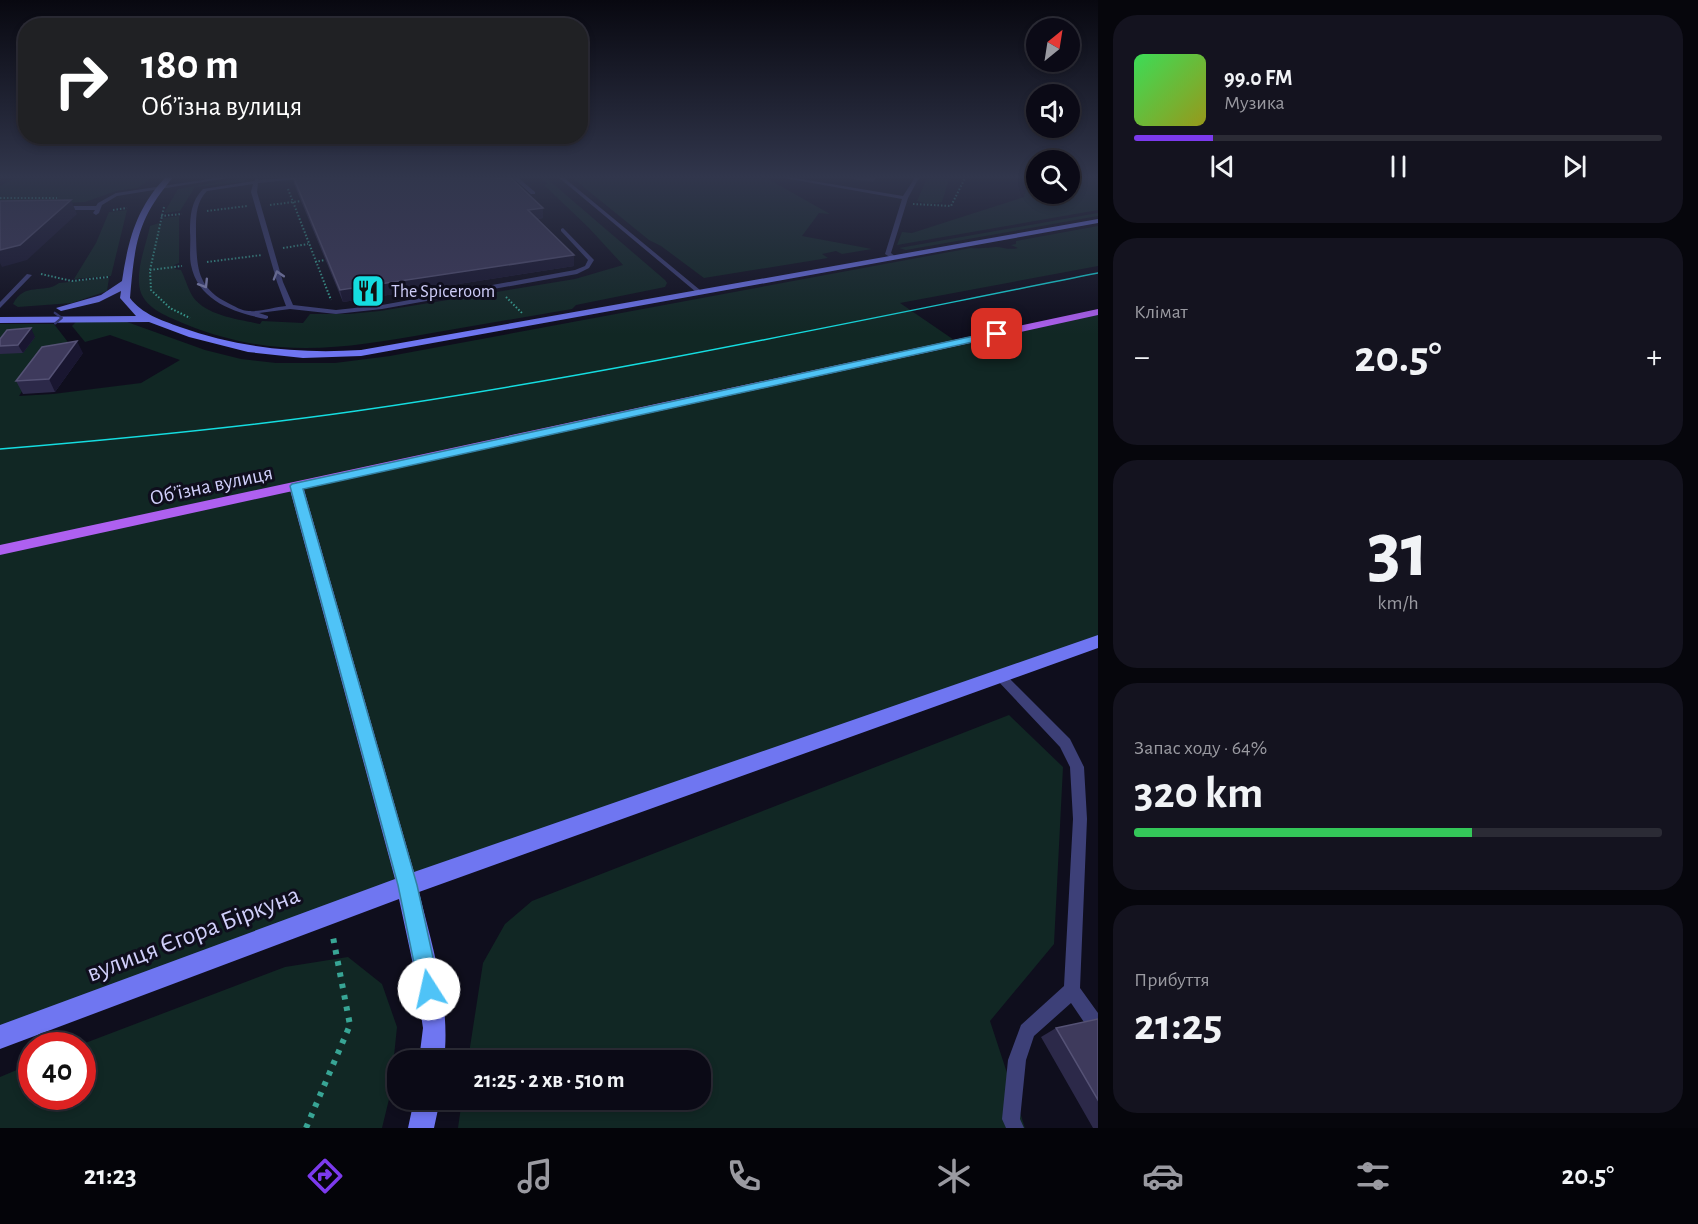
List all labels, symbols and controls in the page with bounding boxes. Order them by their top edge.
north arrow [1026,18,1080,72]
map controls [1026,18,1080,204]
icon: right [42,42,120,120]
text: 180 m [141,44,239,86]
text: 99.0 FM [1224,67,1292,89]
button: sound [1026,84,1080,138]
text: Обʼїзна вулиця [141,93,302,120]
text: Музика [1224,93,1285,113]
button: search [1026,150,1080,204]
icon: previous [1206,150,1239,183]
icon: pause [1382,150,1415,183]
icon: next [1558,150,1591,183]
one-way arrow [273,270,285,281]
restaurant icon: The Spiceroom [350,273,386,309]
one-way arrow [196,278,207,289]
place label: The Spiceroom [391,283,495,301]
text: Клімат [1134,302,1188,322]
pin [971,308,1022,359]
one-way arrow [54,312,63,325]
icon: arrive [980,317,1013,350]
text: 20.5° [1354,335,1442,380]
text: − [1134,341,1150,374]
text: + [1646,341,1662,374]
street label: Обʼїзна вулиця [148,462,275,509]
text: 31 [1367,513,1429,591]
text: km/h [1377,593,1419,613]
text: Запас ходу · 64% [1134,738,1267,758]
text: 320 km [1134,771,1263,816]
street label: вулиця Єгора Біркуна [83,881,304,987]
position arrow [397,957,461,1021]
text: Прибуття [1134,970,1210,990]
text: 21:25 [1134,1003,1222,1048]
speed limit sign: 40 [18,1032,96,1110]
text: 21:25 · 2 хв · 510 m [473,1069,625,1091]
icon: directions [304,1155,346,1197]
icon: music [514,1155,556,1197]
icon: phone [723,1155,765,1197]
icon: climate [933,1155,975,1197]
icon: car [1142,1155,1184,1197]
icon: filters [1352,1155,1394,1197]
text: 21:23 [84,1162,137,1189]
text: 20.5° [1562,1162,1614,1189]

